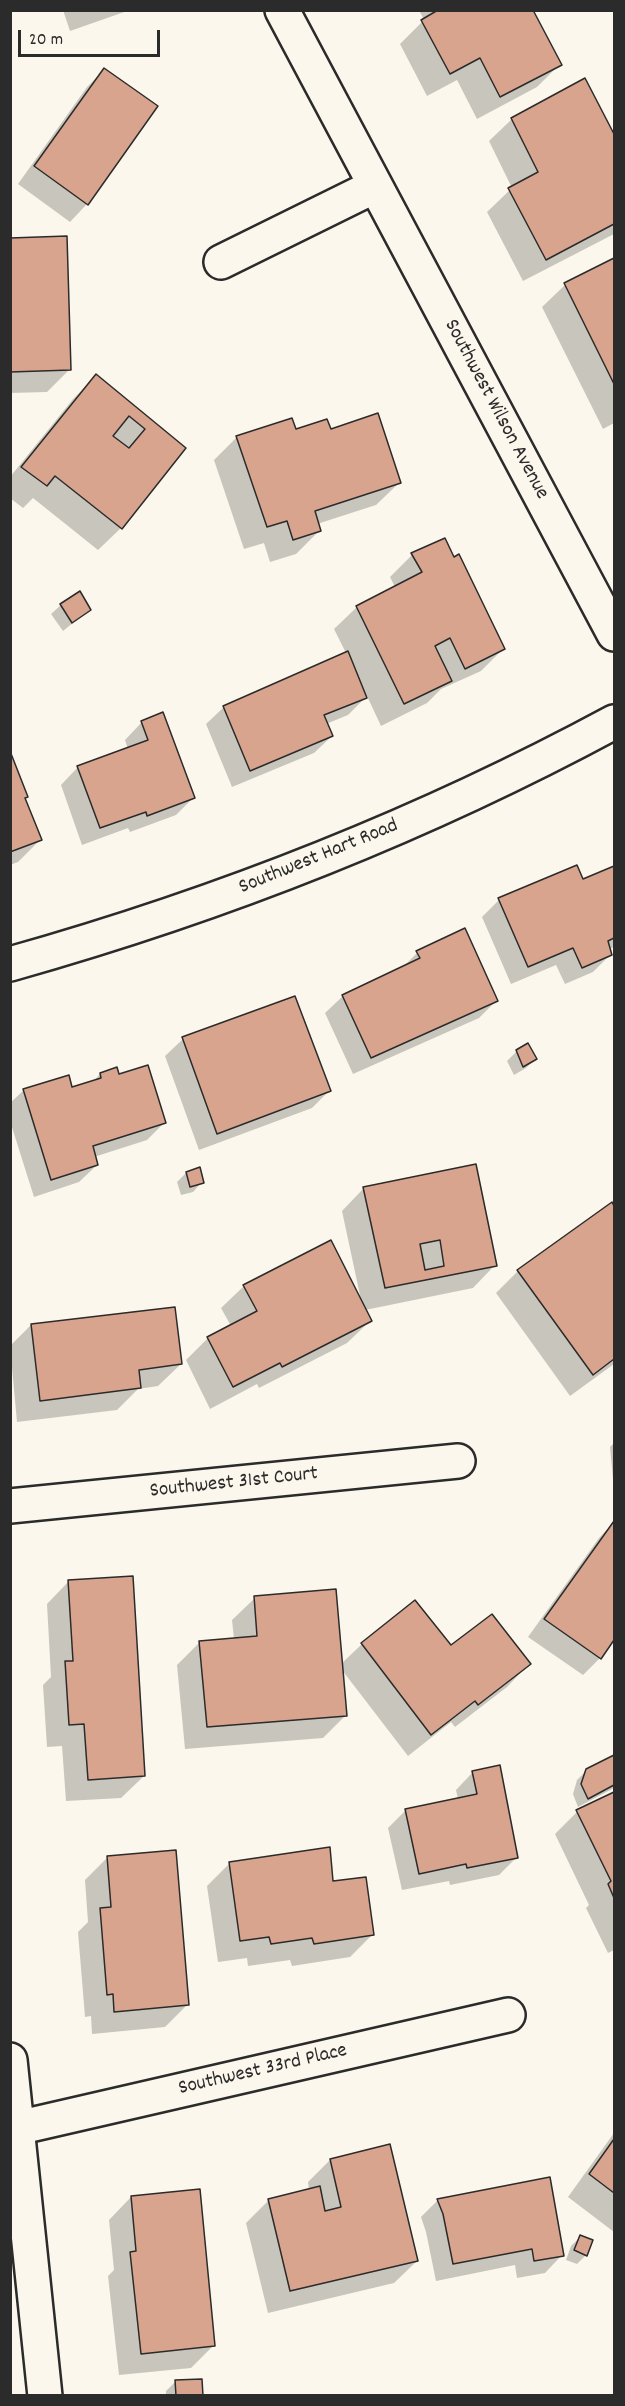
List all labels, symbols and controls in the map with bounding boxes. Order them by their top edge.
scale bar [21,18,164,56]
text: 20 m [29,28,63,53]
street label: Southwest Wilson Avenue [437,316,553,504]
street label: Southwest Hart Road [236,815,402,901]
street label: Southwest 31st Court [149,1463,319,1505]
street label: Southwest 33rd Place [176,2039,350,2103]

